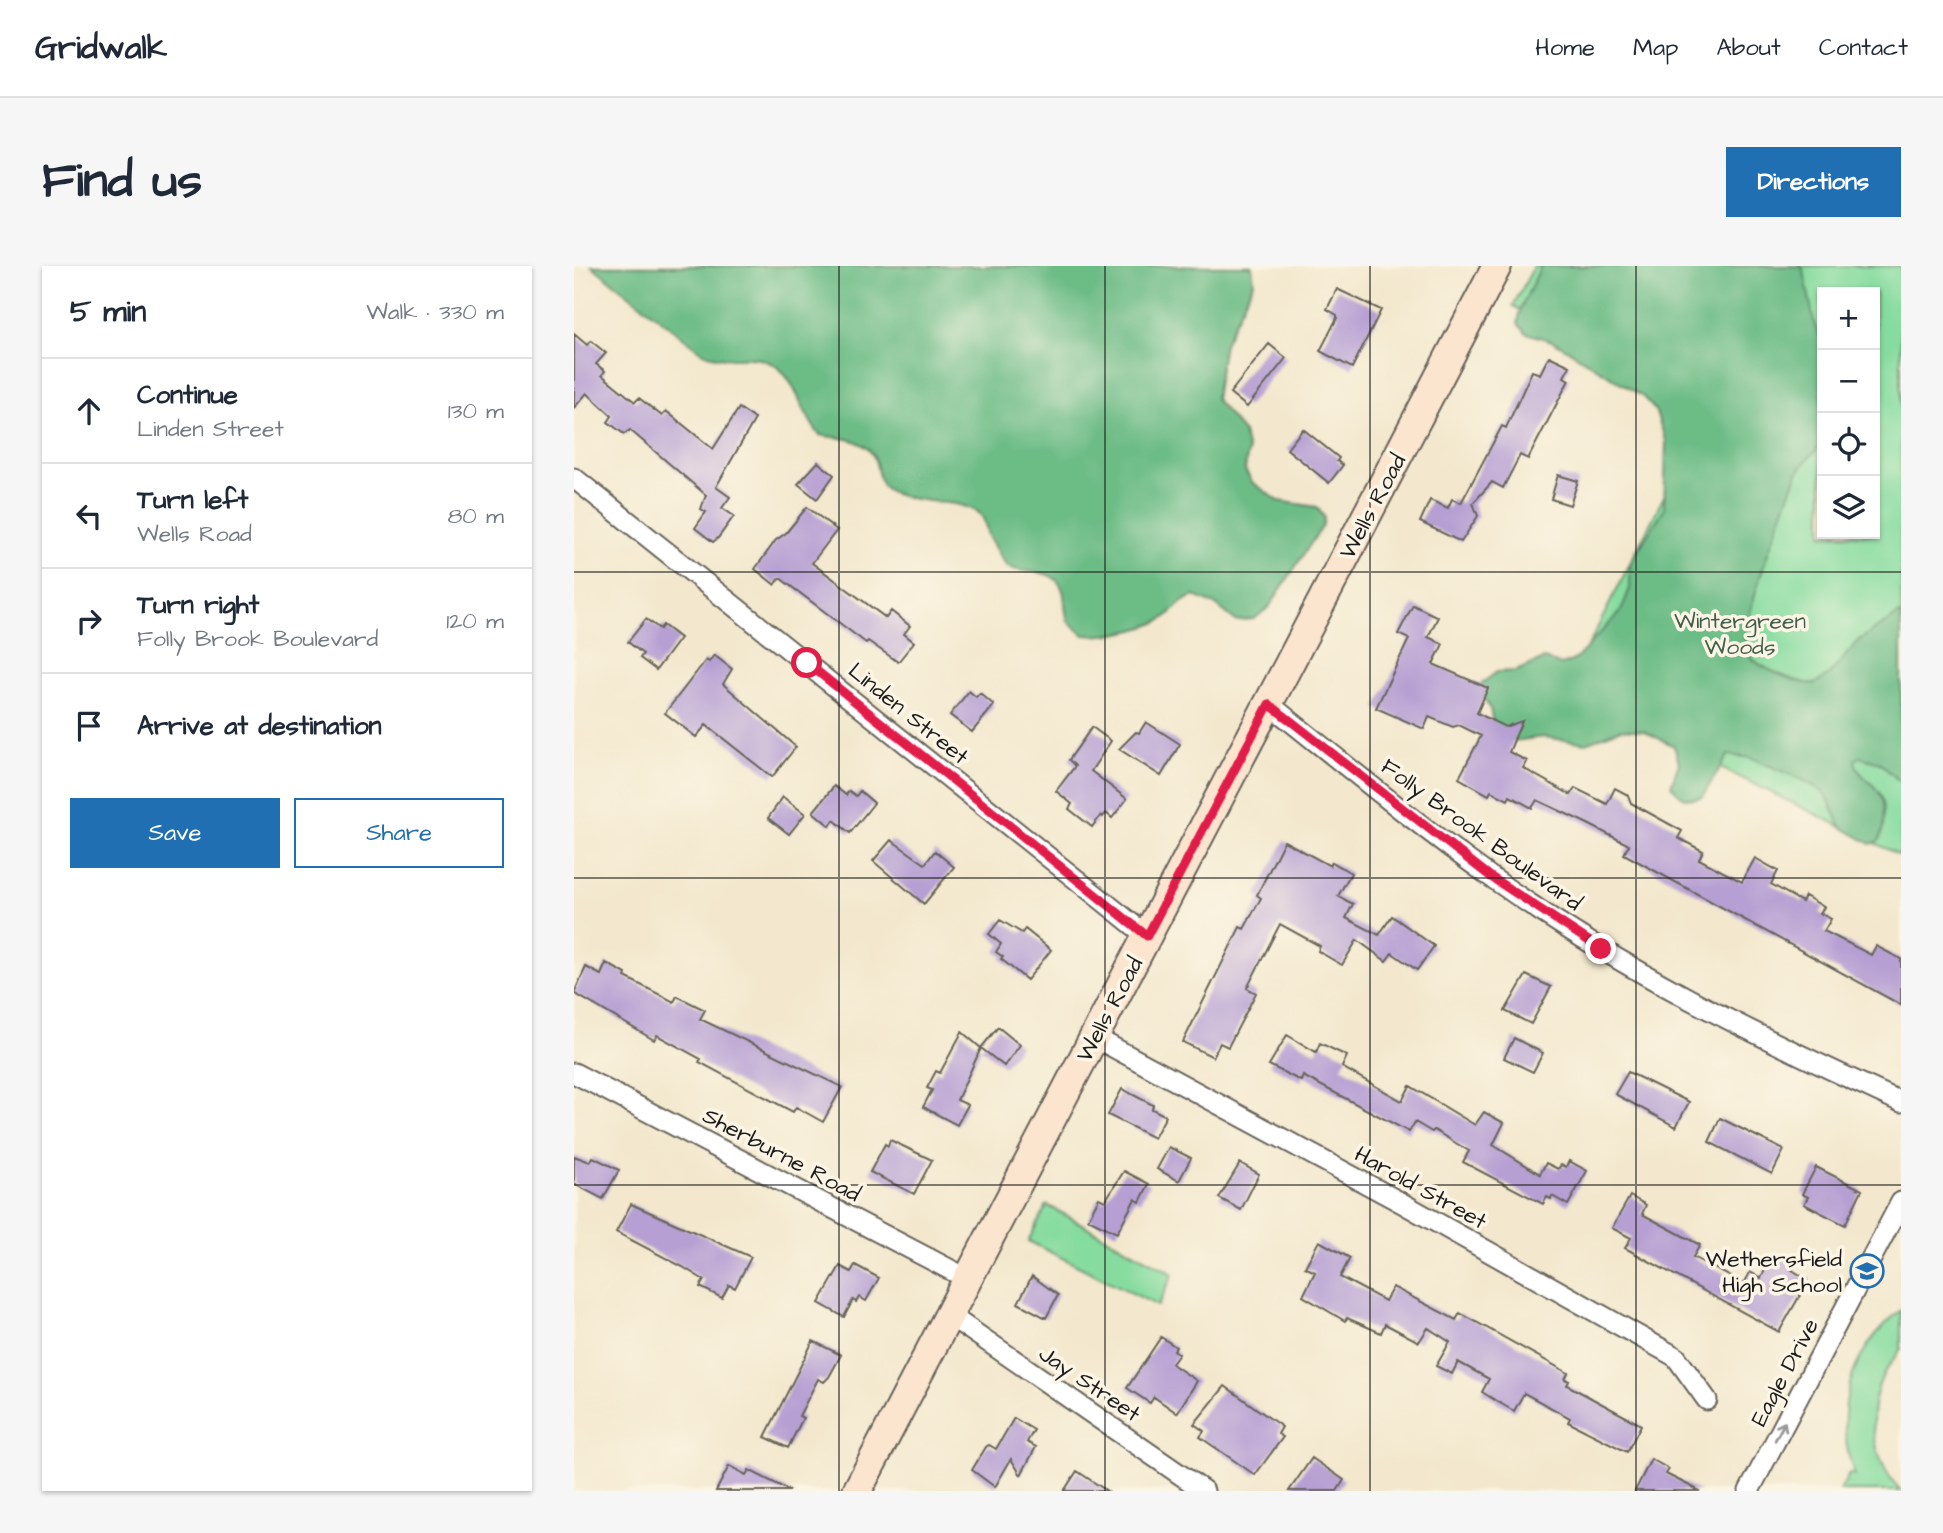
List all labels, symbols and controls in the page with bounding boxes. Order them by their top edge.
text: Gridwalk [35,25,167,71]
text: Home [1535,31,1595,65]
text: Map [1633,31,1678,65]
text: About [1716,31,1781,65]
text: Contact [1819,31,1908,65]
button: Directions [1726,147,1901,217]
text: Find us [42,148,202,216]
map controls [1817,287,1880,539]
button: + [1817,287,1880,350]
text: 5 min [70,291,146,333]
text: Walk · 330 m [366,296,504,328]
button: − [1817,350,1880,413]
text: Continue [137,377,238,413]
icon: ahead [70,392,108,430]
text: 130 m [448,395,504,427]
text: Linden Street [137,413,284,445]
button: locate [1817,413,1880,476]
street label: Wells Road [1332,448,1414,565]
button: layers [1817,476,1880,539]
text: Turn left [137,482,248,518]
icon: left [70,497,108,535]
text: 80 m [447,500,504,532]
text: Wells Road [137,518,252,550]
text: Turn right [137,587,259,623]
icon: right [70,602,108,640]
text: 120 m [446,605,504,637]
park label: Wintergreen Woods [1674,605,1806,663]
text: Folly Brook Boulevard [137,623,378,655]
route start [791,647,822,678]
street label: Linden Street [841,655,976,773]
icon: arrive [70,707,108,745]
text: Arrive at destination [137,708,382,744]
street label: Folly Brook Boulevard [1374,751,1589,920]
button: Save [70,798,280,868]
button: Share [294,798,504,868]
route end [1585,933,1616,964]
street label: Wells Road [1069,951,1151,1068]
street label: Sherburne Road [697,1100,866,1210]
street label: Harold Street [1349,1138,1493,1238]
place label: Wethersfield High School [1706,1243,1842,1302]
school or university icon: Wethersfield High School [1848,1252,1886,1290]
street label: Eagle Drive [1743,1313,1828,1433]
street label: Jay Street [1032,1338,1147,1431]
one-way arrow [1774,1421,1788,1441]

